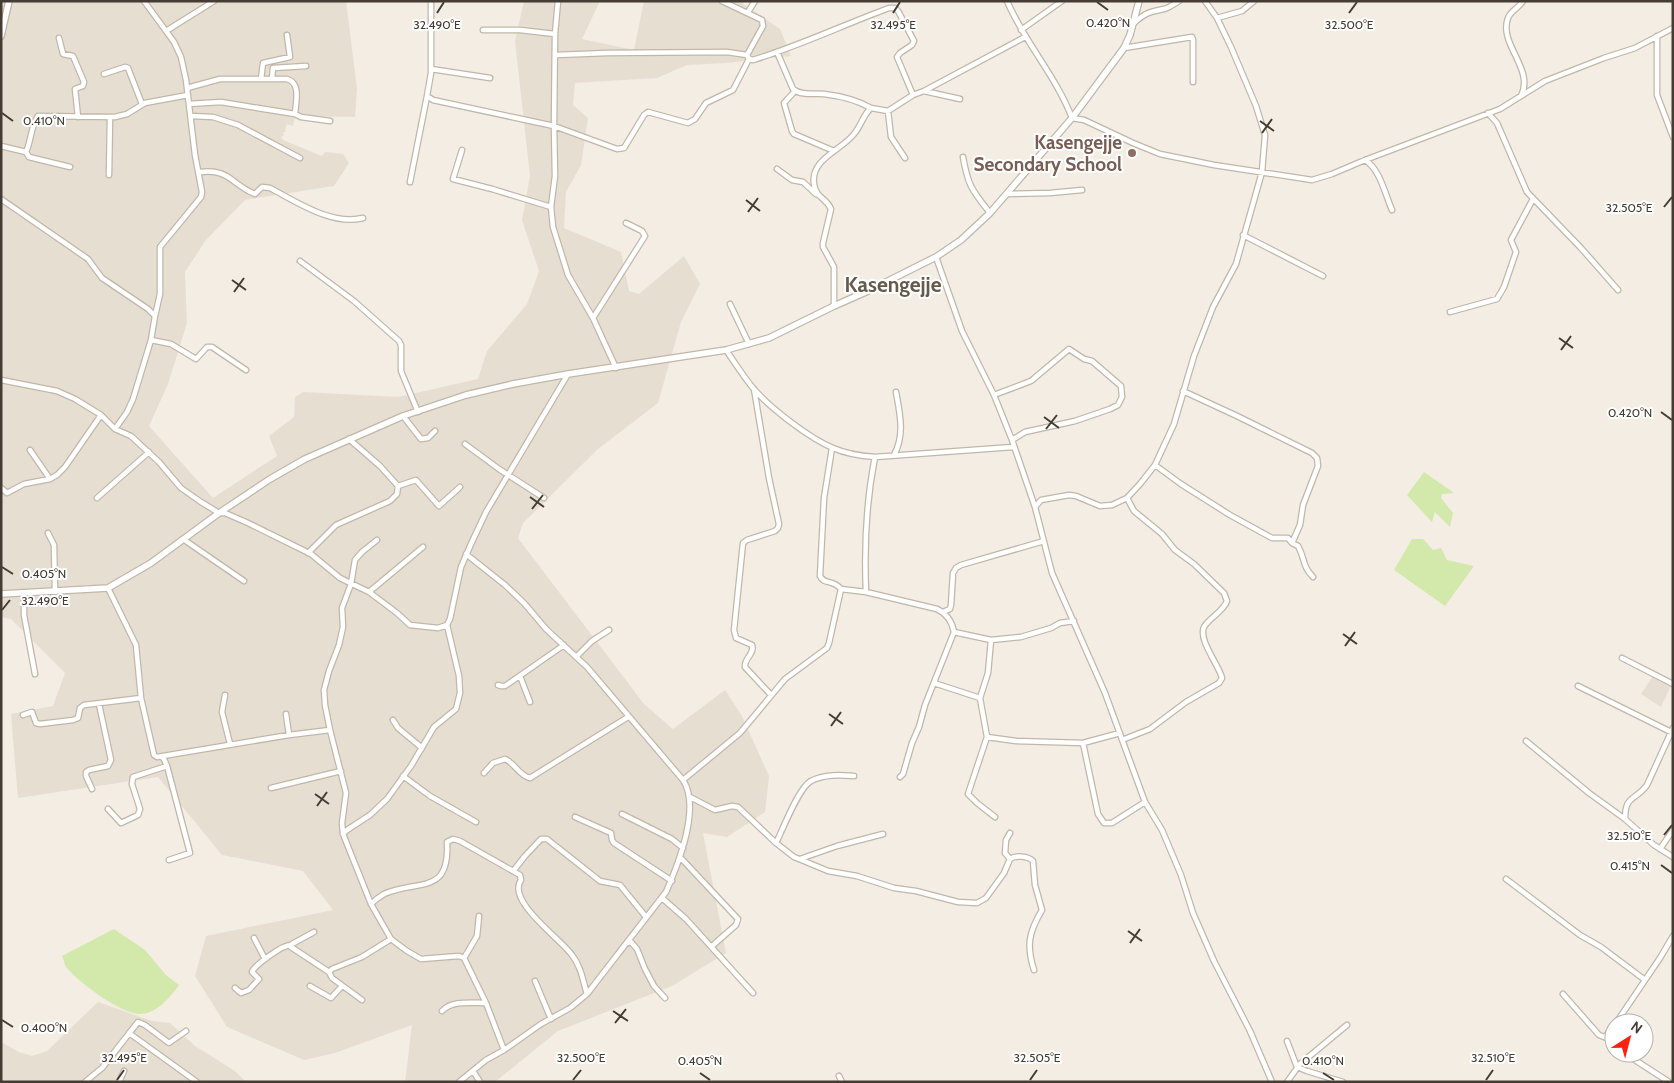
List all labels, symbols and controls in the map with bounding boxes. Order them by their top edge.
text: 0.420°N [1086,15,1130,30]
text: 32.490°E [413,17,461,32]
text: 32.495°E [870,17,916,32]
text: 32.500°E [1325,17,1374,32]
text: 0.410°N [23,113,65,128]
place label: Kasengejje Secondary School [973,131,1122,176]
marker: Kasengejje Secondary School [1126,147,1138,159]
text: 32.505°E [1606,200,1653,215]
district label: Kasengejje [845,272,942,297]
text: 0.420°N [1608,405,1652,420]
text: 0.405°N [22,566,66,581]
text: 32.490°E [21,593,69,608]
text: 32.510°E [1607,828,1651,843]
text: 0.415°N [1610,858,1650,873]
north arrow [1604,1013,1654,1063]
text: N [1627,1017,1646,1038]
text: 0.400°N [21,1020,67,1035]
text: 32.495°E [101,1050,147,1065]
text: 32.500°E [557,1050,606,1065]
text: 32.505°E [1014,1050,1061,1065]
text: 32.510°E [1471,1050,1515,1065]
text: 0.405°N [678,1053,722,1068]
text: 0.410°N [1302,1053,1344,1068]

